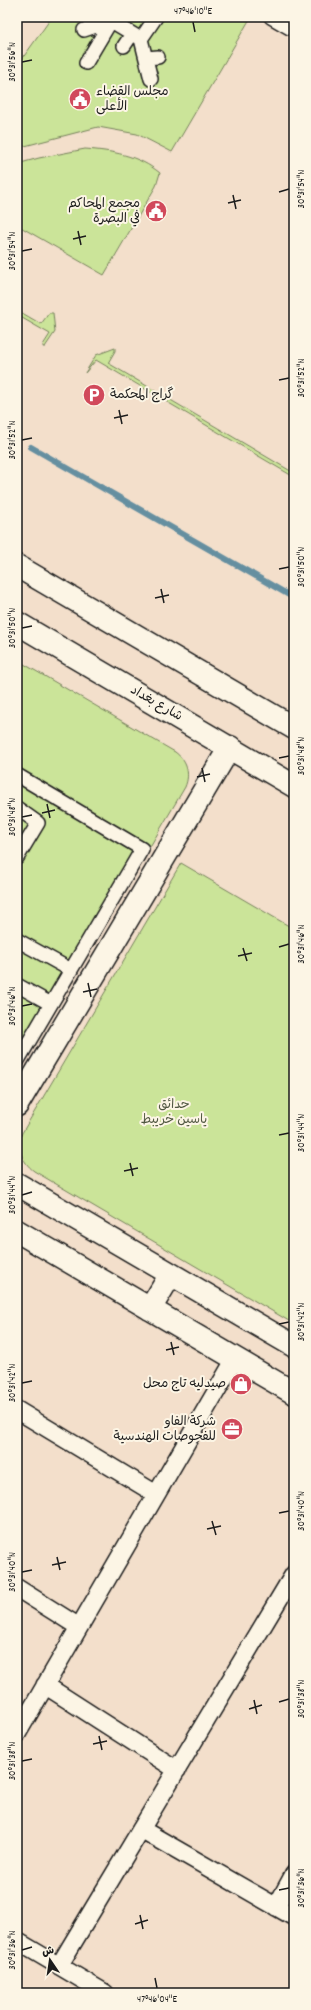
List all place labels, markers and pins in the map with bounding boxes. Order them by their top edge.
place label: مجلس القضاء الأعلى [96,83,169,117]
public building icon: مجلس القضاء الأعلى [67,86,93,112]
place label: مجمع المحاكم في البصرة [68,195,140,229]
public building icon: مجمع المحاكم في البصرة [143,198,169,224]
parking icon: گراج المحكمة [81,382,107,408]
place label: گراج المحكمة [110,386,174,405]
shop icon: صيدليه تاج محل [228,1371,254,1397]
place label: صيدليه تاج محل [143,1375,226,1394]
place label: شركة الفاو للفحوصات الهندسية [113,1413,216,1447]
office icon: شركة الفاو للفحوصات الهندسية [219,1416,245,1442]

